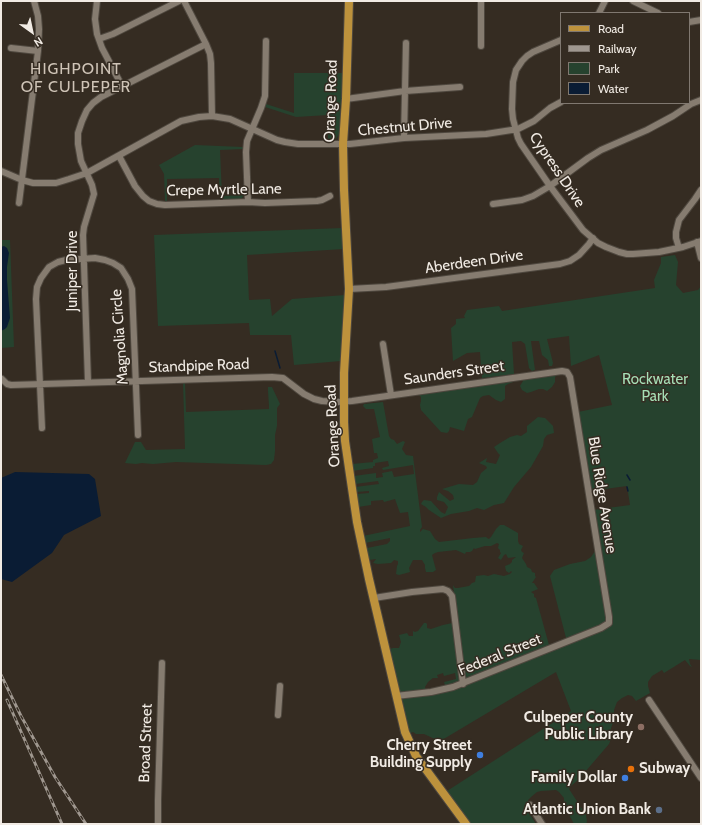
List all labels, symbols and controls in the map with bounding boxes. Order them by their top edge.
north arrow [12,12,52,52]
legend [560,12,690,104]
text: Road [598,21,624,36]
text: N [31,34,46,50]
text: Railway [598,41,636,56]
district label: HIGHPOINT OF CULPEPER [21,59,131,97]
street label: Orange Road [321,59,341,143]
text: Park [598,61,620,76]
text: Water [598,81,628,96]
street label: Chestnut Drive [357,114,453,140]
street label: Cypress Drive [525,129,589,211]
street label: Crepe Myrtle Lane [166,180,282,200]
street label: Juniper Drive [64,231,82,311]
street label: Aberdeen Drive [424,246,524,278]
street label: Magnolia Circle [108,288,132,386]
street label: Standpipe Road [148,355,250,377]
street label: Saunders Street [403,357,505,389]
park label: Rockwater Park [622,371,688,406]
street label: Orange Road [322,384,344,468]
street label: Blue Ridge Avenue [584,435,620,555]
street label: Federal Street [456,630,544,680]
street label: Broad Street [136,703,156,783]
place label: Culpeper County Public Library [524,709,633,744]
marker: Culpeper County Public Library [636,722,646,732]
place label: Cherry Street Building Supply [370,737,472,772]
marker: Cherry Street Building Supply [475,750,485,760]
place label: Subway [639,760,690,778]
marker: Subway [626,764,636,774]
place label: Family Dollar [531,769,617,787]
marker: Family Dollar [620,773,630,783]
place label: Atlantic Union Bank [523,801,651,819]
marker: Atlantic Union Bank [654,805,664,815]

